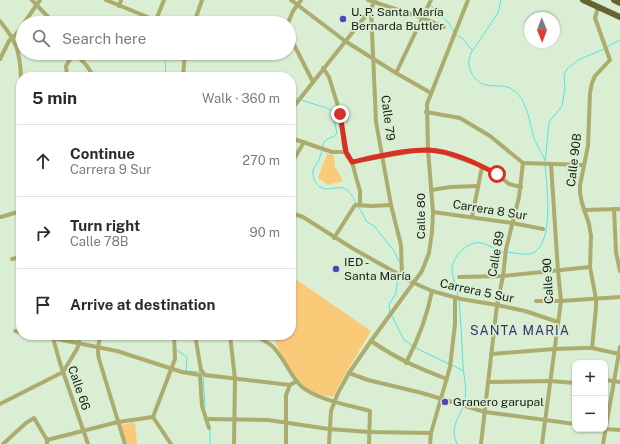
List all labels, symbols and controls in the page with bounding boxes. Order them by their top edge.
place label: U. P. Santa María Bernarda Buttler [351,5,444,33]
north arrow [524,12,560,48]
marker: U. P. Santa María Bernarda Buttler [338,14,348,24]
search box [16,16,296,60]
icon: search [30,27,52,49]
text: Search here [62,30,146,47]
text: 5 min [32,88,77,108]
text: Walk · 360 m [202,91,280,106]
street label: Calle 79 [378,94,398,142]
route end [331,105,349,123]
street label: Calle 90B [564,132,584,188]
text: Continue [70,145,135,162]
icon: ahead [32,150,54,172]
text: 270 m [242,153,280,168]
text: Carrera 9 Sur [70,162,151,177]
route start [488,165,506,183]
street label: Calle 80 [414,193,428,239]
street label: Carrera 8 Sur [452,197,529,223]
text: Turn right [70,217,140,234]
icon: right [32,222,54,244]
text: 90 m [250,225,280,240]
street label: Calle 89 [485,230,507,278]
text: Calle 78B [70,234,129,249]
place label: IED - Santa María [344,255,411,283]
street label: Calle 90 [540,258,556,304]
marker: IED - Santa María [331,264,341,274]
street label: Carrera 5 Sur [439,276,516,306]
icon: arrive [32,294,54,316]
text: Arrive at destination [70,296,215,313]
district label: SANTA MARIA [470,323,570,338]
map controls [572,360,608,432]
button: + [572,360,608,396]
street label: Calle 66 [65,364,93,412]
place label: Granero garupal [453,395,544,409]
button: − [572,396,608,432]
marker: Granero garupal [440,397,450,407]

